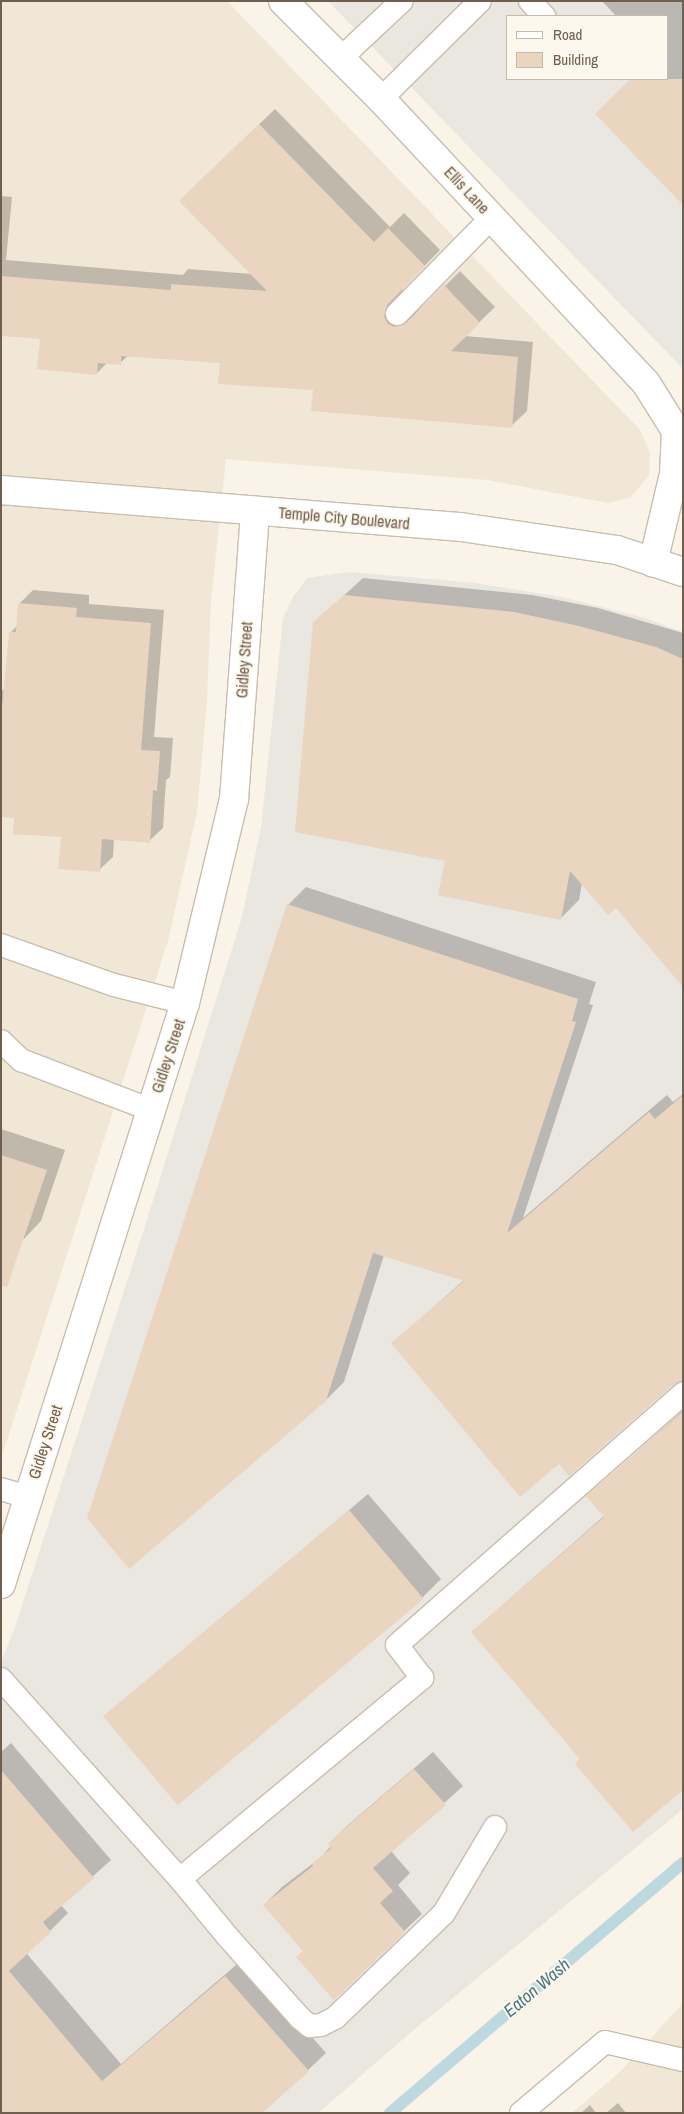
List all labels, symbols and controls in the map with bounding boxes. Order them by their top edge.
legend [507,15,669,80]
text: Road [553,24,582,45]
text: Building [553,49,598,70]
street label: Ellis Lane [440,162,494,218]
street label: Temple City Boulevard [277,503,411,533]
street label: Gidley Street [232,621,256,699]
street label: Gidley Street [147,1017,189,1095]
street label: Gidley Street [24,1403,66,1481]
water label: Eaton Wash [499,1954,575,2022]

